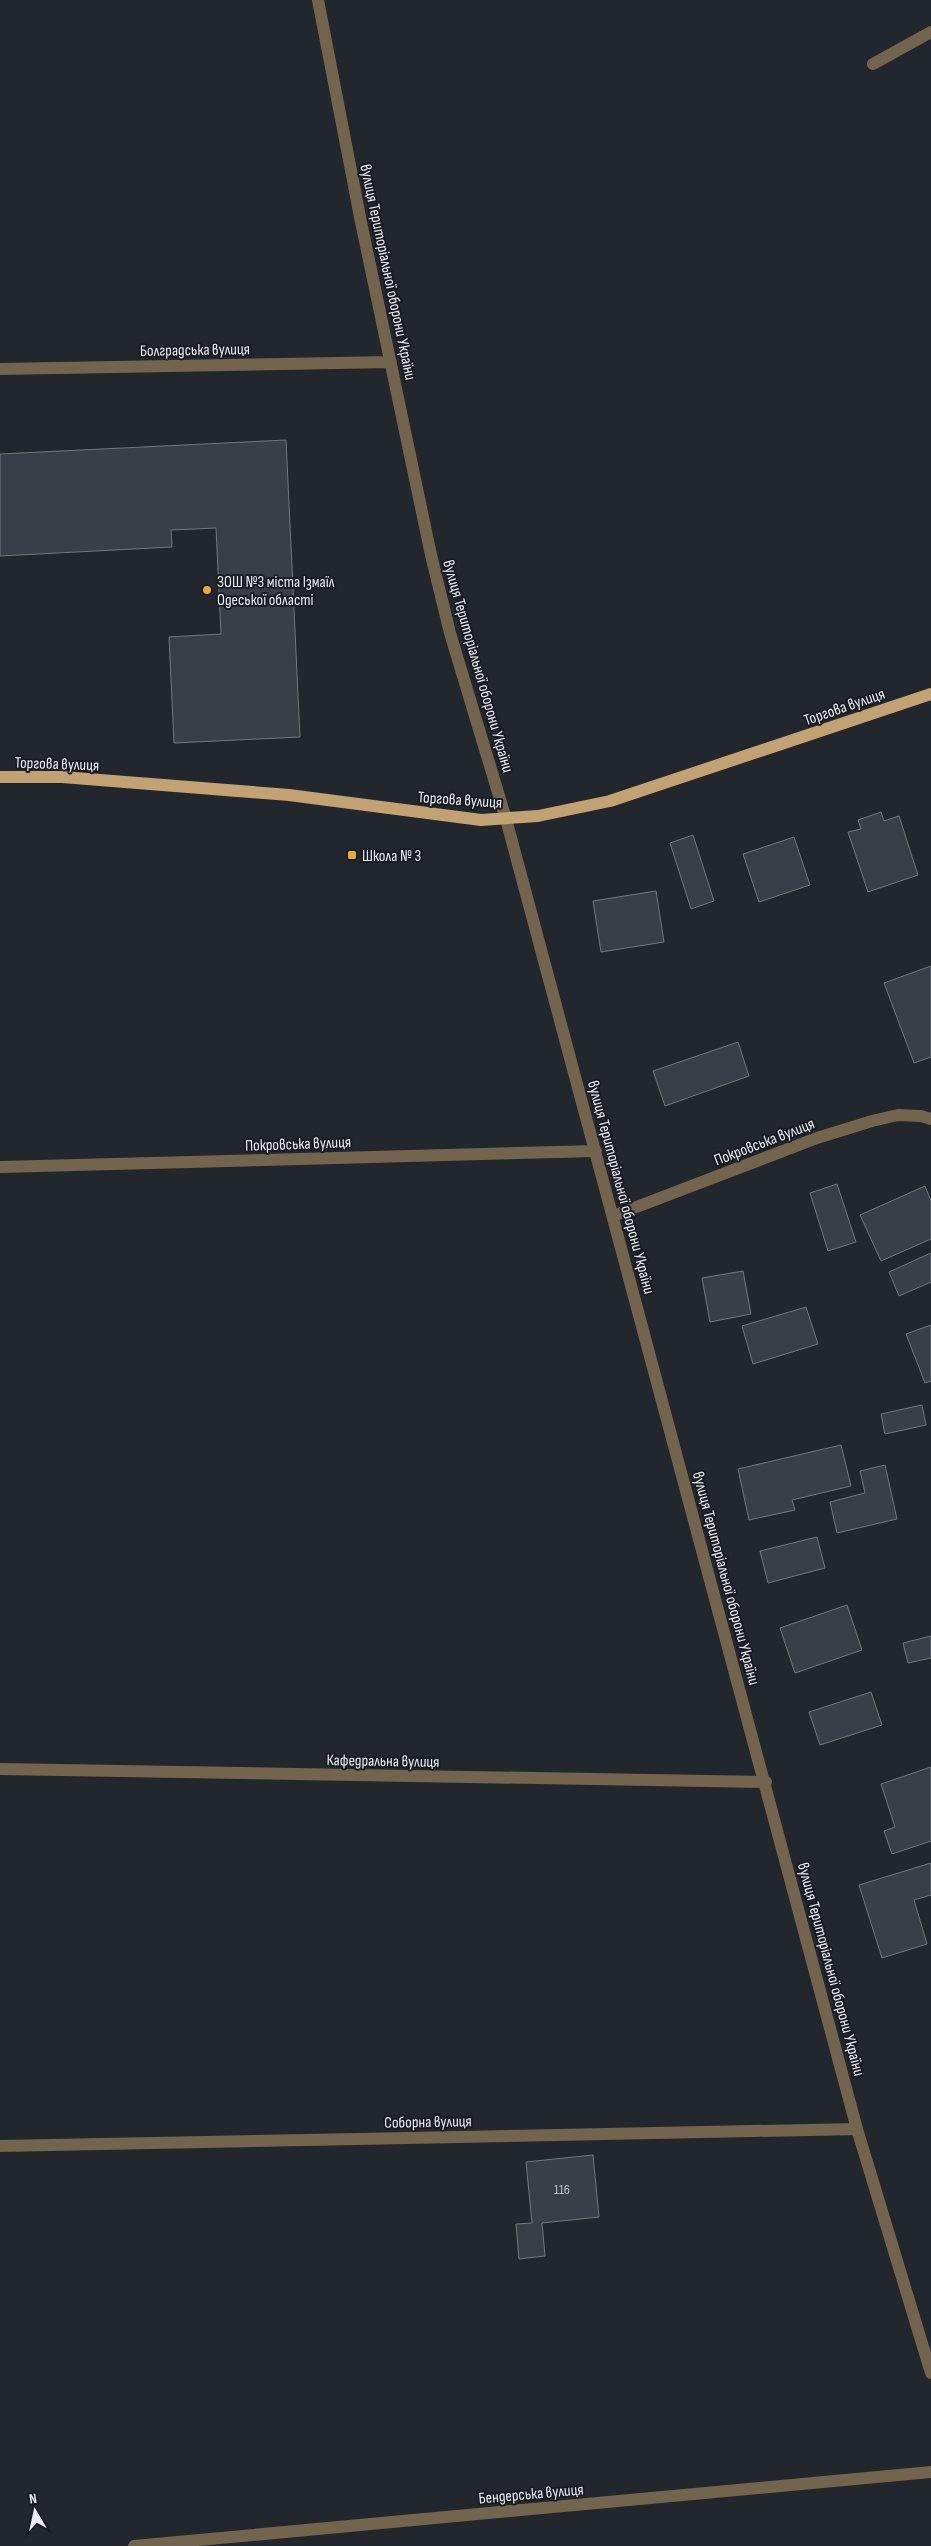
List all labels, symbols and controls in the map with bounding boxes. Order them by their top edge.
street label: вулиця Територіальної оборони України [355,163,420,382]
street label: Болградська вулиця [140,340,250,361]
street label: вулиця Територіальної оборони України [438,558,517,775]
place label: ЗОШ №3 міста Ізмаїл Одеської області [217,573,335,610]
marker: ЗОШ №3 міста Ізмаїл Одеської області [201,584,213,596]
street label: Торгова вулиця [801,685,888,730]
street label: Торгова вулиця [14,754,100,775]
street label: Торгова вулиця [417,788,503,813]
place label: Школа № 3 [362,847,421,866]
marker: Школа № 3 [346,849,358,861]
street label: вулиця Територіальної оборони України [583,1079,658,1296]
street label: Покровська вулиця [712,1115,817,1170]
street label: Покровська вулиця [245,1133,351,1156]
street label: вулиця Територіальної оборони України [688,1470,763,1687]
street label: Кафедральна вулиця [326,1751,440,1772]
street label: вулиця Територіальної оборони України [793,1861,868,2078]
street label: Соборна вулиця [384,2112,472,2133]
house number: 116 [554,2181,570,2198]
street label: Бендерська вулиця [478,2480,584,2509]
north arrow [10,2486,60,2536]
text: N [28,2490,38,2508]

